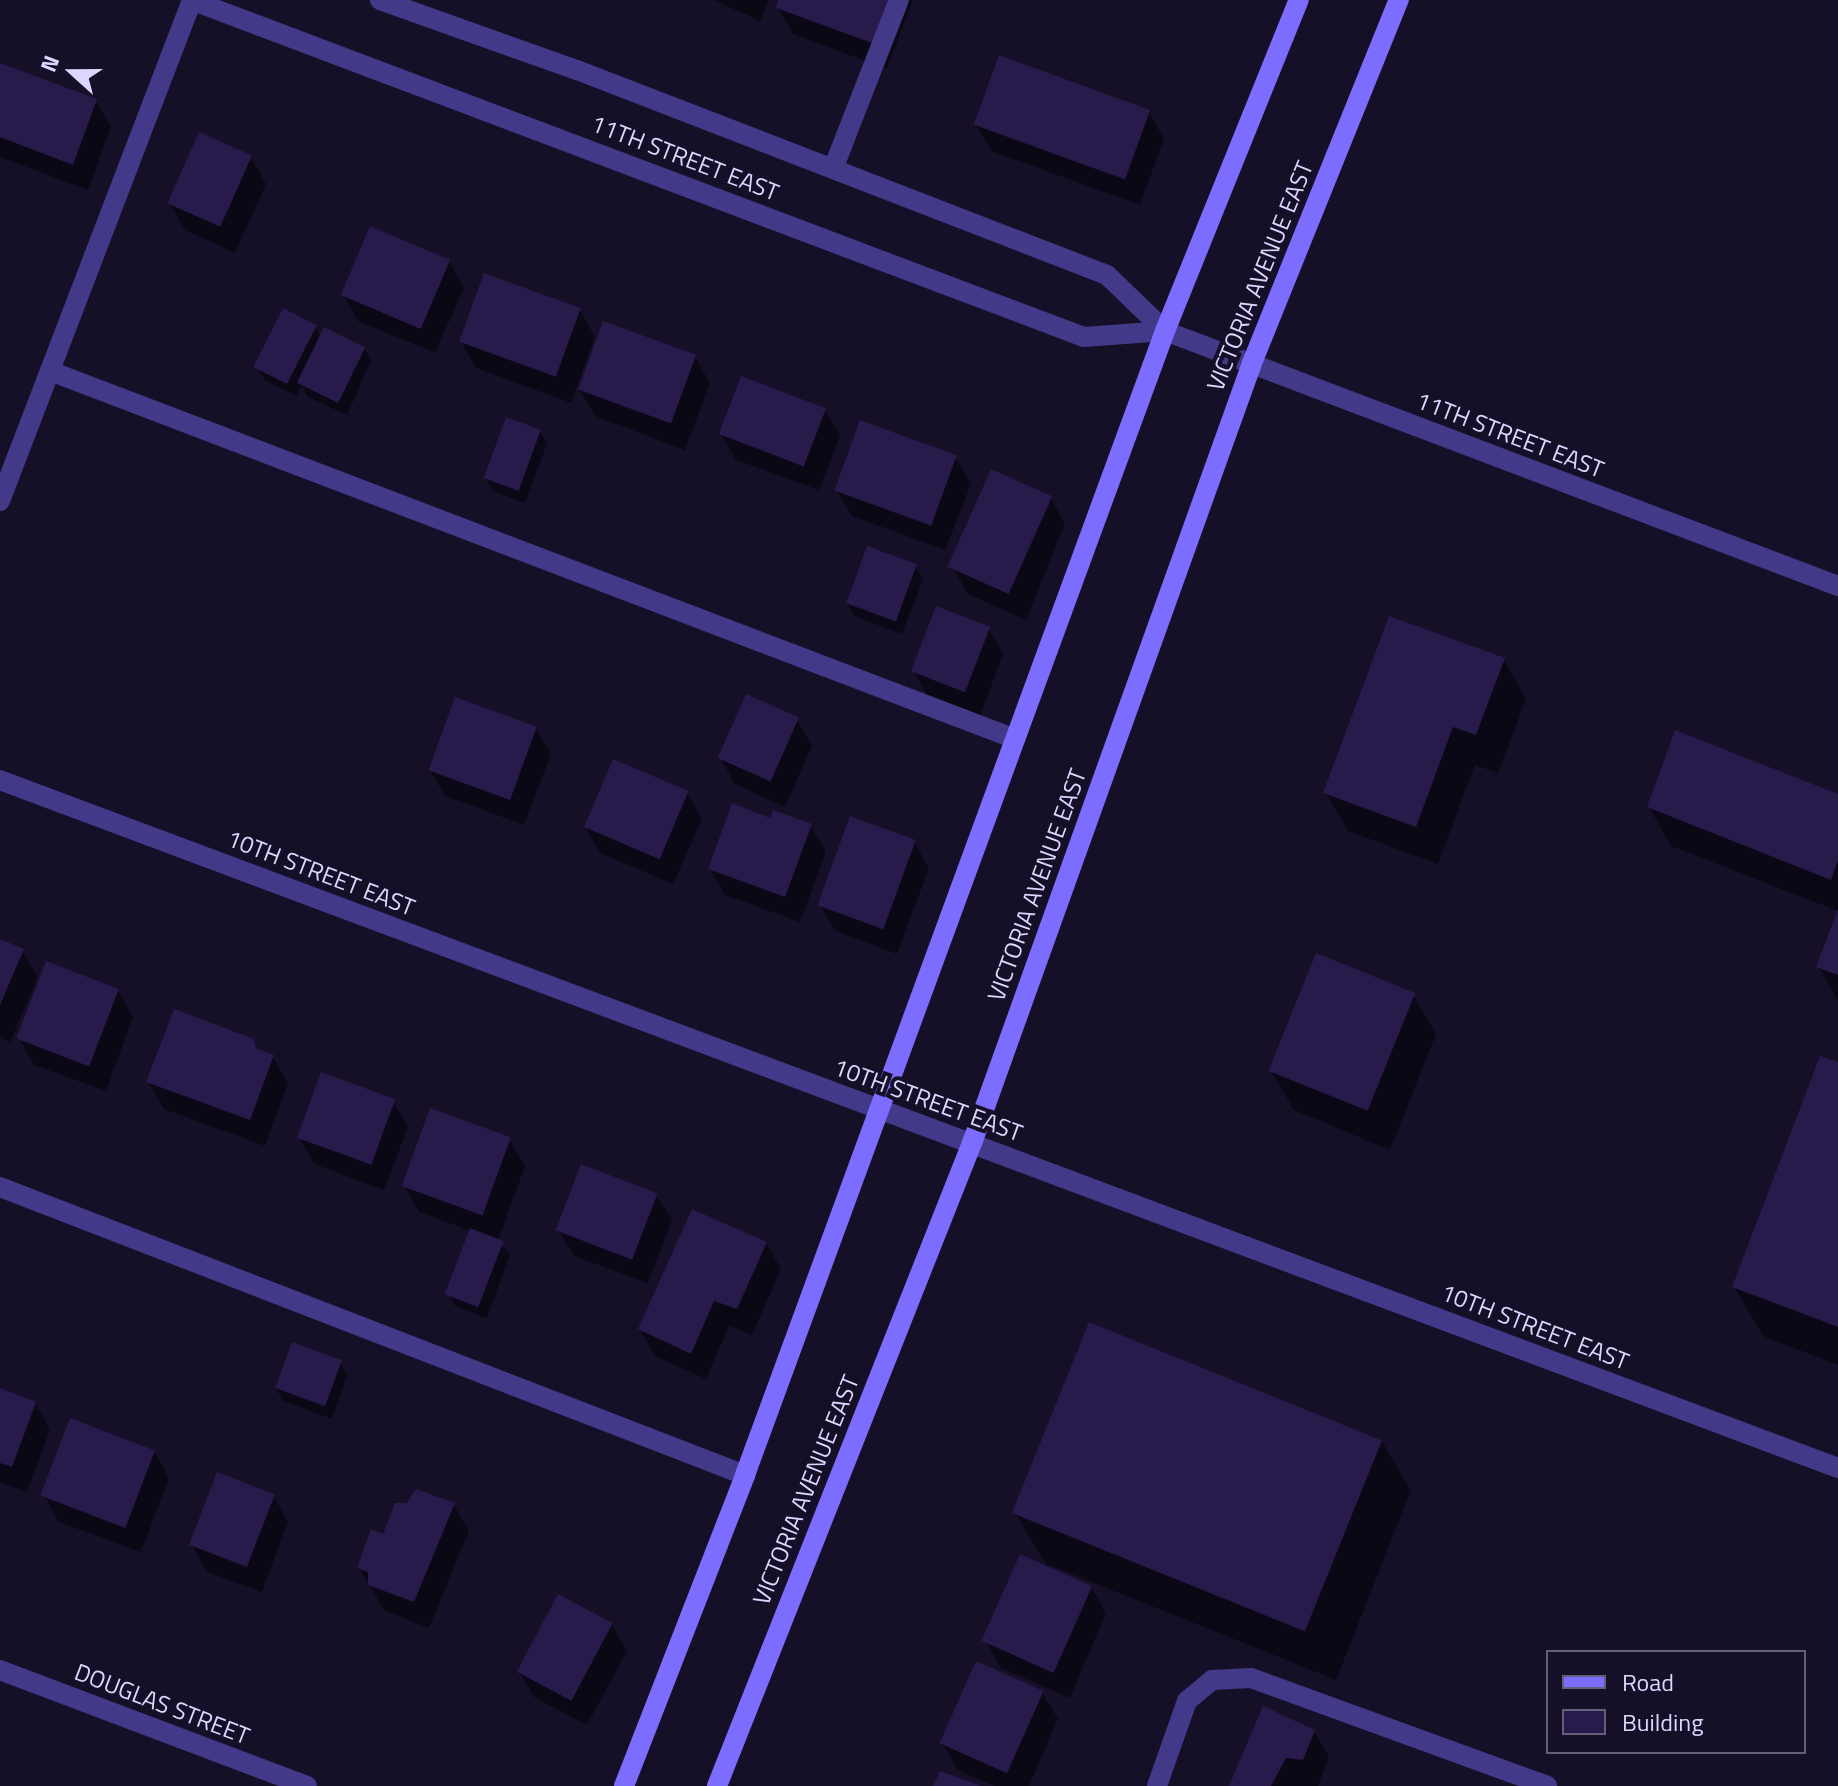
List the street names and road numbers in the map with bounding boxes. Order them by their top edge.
street label: 11TH STREET EAST [587,109,783,207]
street label: VICTORIA AVENUE EAST [1201,157,1319,395]
street label: 11TH STREET EAST [1412,386,1608,484]
street label: VICTORIA AVENUE EAST [982,765,1092,1005]
street label: 10TH STREET EAST [223,824,419,922]
street label: 10TH STREET EAST [830,1052,1026,1148]
street label: 10TH STREET EAST [1437,1278,1633,1376]
street label: VICTORIA AVENUE EAST [747,1371,865,1609]
street label: DOUGLAS STREET [70,1657,254,1751]

